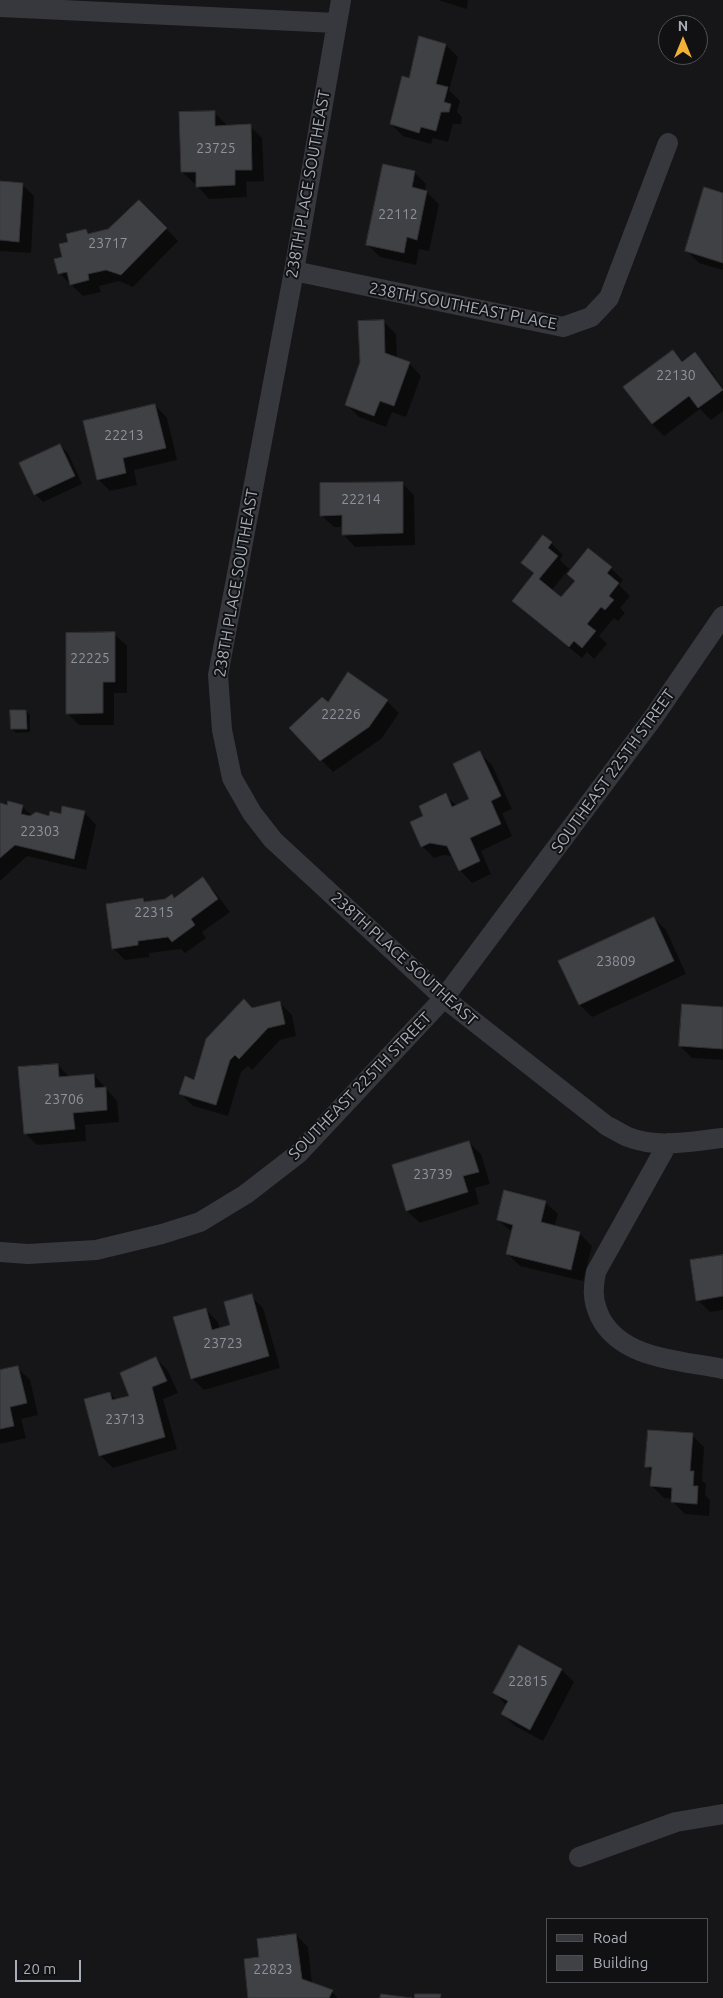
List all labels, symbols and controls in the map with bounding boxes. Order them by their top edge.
north arrow [658,15,708,65]
text: N [678,18,688,34]
street label: 238TH PLACE SOUTHEAST [282,89,334,279]
house number: 23725 [196,140,236,156]
house number: 22112 [378,206,418,222]
house number: 23717 [88,235,128,251]
street label: 238TH SOUTHEAST PLACE [368,278,558,334]
house number: 22130 [656,367,696,383]
house number: 22213 [104,427,144,443]
street label: 238TH PLACE SOUTHEAST [210,488,262,678]
house number: 22214 [341,491,381,507]
house number: 22225 [70,650,110,666]
street label: SOUTHEAST 225TH STREET [547,685,679,857]
house number: 22226 [321,706,361,722]
house number: 22303 [20,823,60,839]
street label: 238TH PLACE SOUTHEAST [327,888,481,1030]
house number: 22315 [134,904,174,920]
house number: 23809 [596,953,636,969]
street label: SOUTHEAST 225TH STREET [285,1008,435,1164]
house number: 23706 [44,1091,84,1107]
house number: 23739 [413,1166,453,1182]
house number: 23723 [203,1335,243,1351]
house number: 23713 [105,1411,145,1427]
house number: 22815 [508,1673,548,1689]
legend [546,1918,708,1983]
text: Road [593,1929,628,1946]
scale bar [18,1950,84,1982]
text: Building [593,1954,648,1971]
text: 20 m [23,1960,56,1977]
house number: 22823 [253,1961,293,1977]

